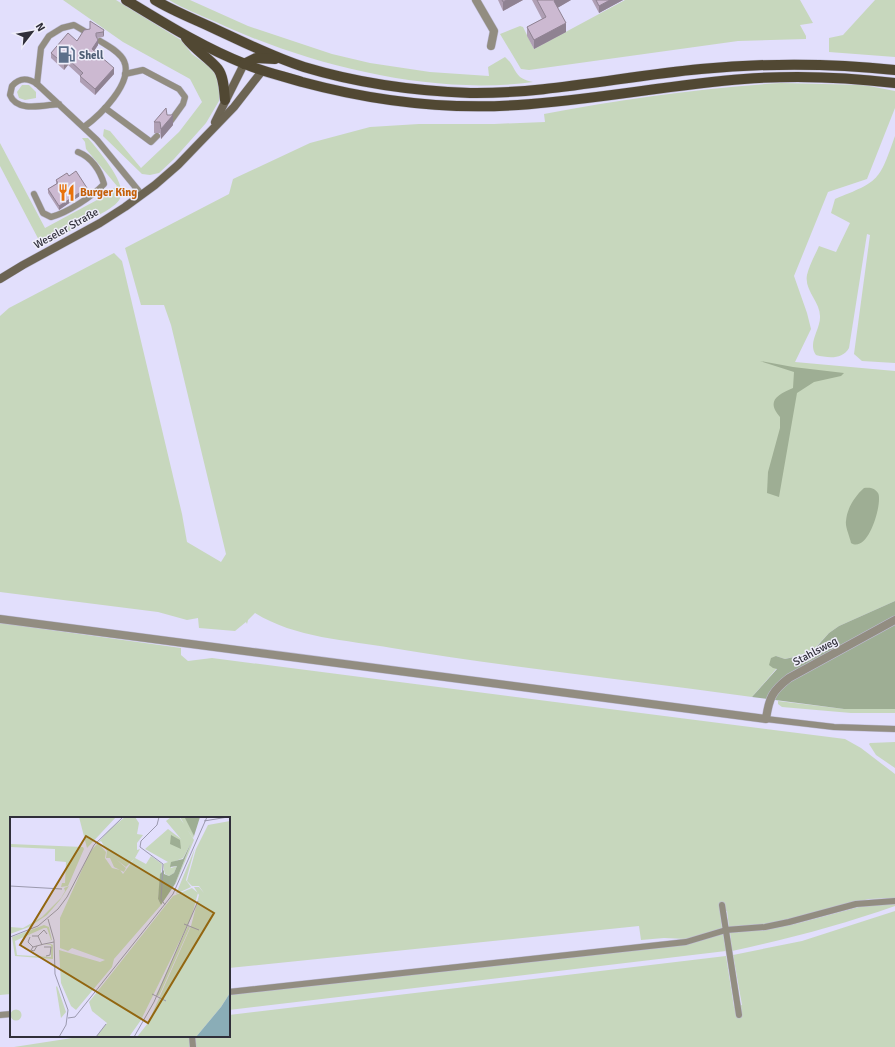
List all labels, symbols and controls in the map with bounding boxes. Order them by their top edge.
north arrow [12,12,52,52]
text: N [33,20,48,34]
fuel station icon: Shell [56,45,76,65]
place label: Shell [79,49,104,62]
restaurant icon: Burger King [57,182,77,202]
place label: Burger King [80,186,137,199]
street label: Weseler Straße [32,205,101,252]
street label: Stahlsweg [791,634,840,669]
inset map [10,817,230,1037]

